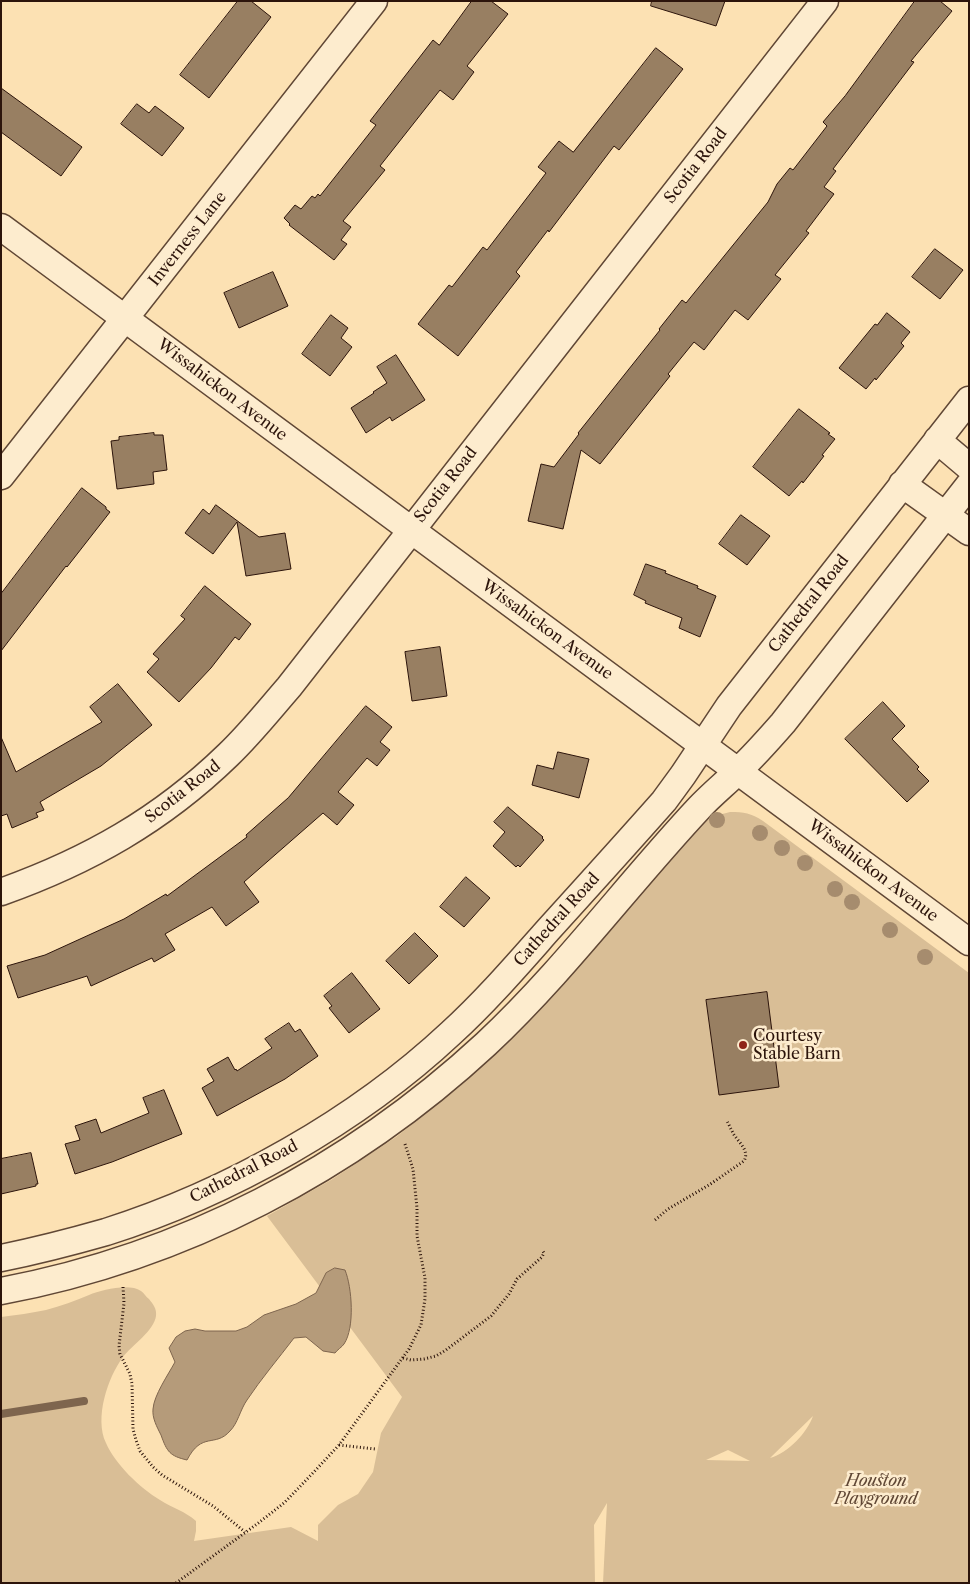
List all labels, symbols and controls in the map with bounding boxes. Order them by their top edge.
street label: Scotia Road [661,124,731,208]
street label: Inverness Lane [145,188,231,290]
street label: Wissahickon Avenue [153,335,291,445]
street label: Scotia Road [411,443,481,527]
street label: Cathedral Road [765,551,853,657]
street label: Wissahickon Avenue [478,576,616,684]
street label: Scotia Road [141,757,225,827]
street label: Wissahickon Avenue [804,816,942,926]
street label: Cathedral Road [510,869,604,971]
place label: Courtesy Stable Barn [753,1026,841,1064]
marker: Courtesy Stable Barn [737,1039,749,1051]
street label: Cathedral Road [187,1136,301,1208]
park label: Houston Playground [834,1471,918,1509]

